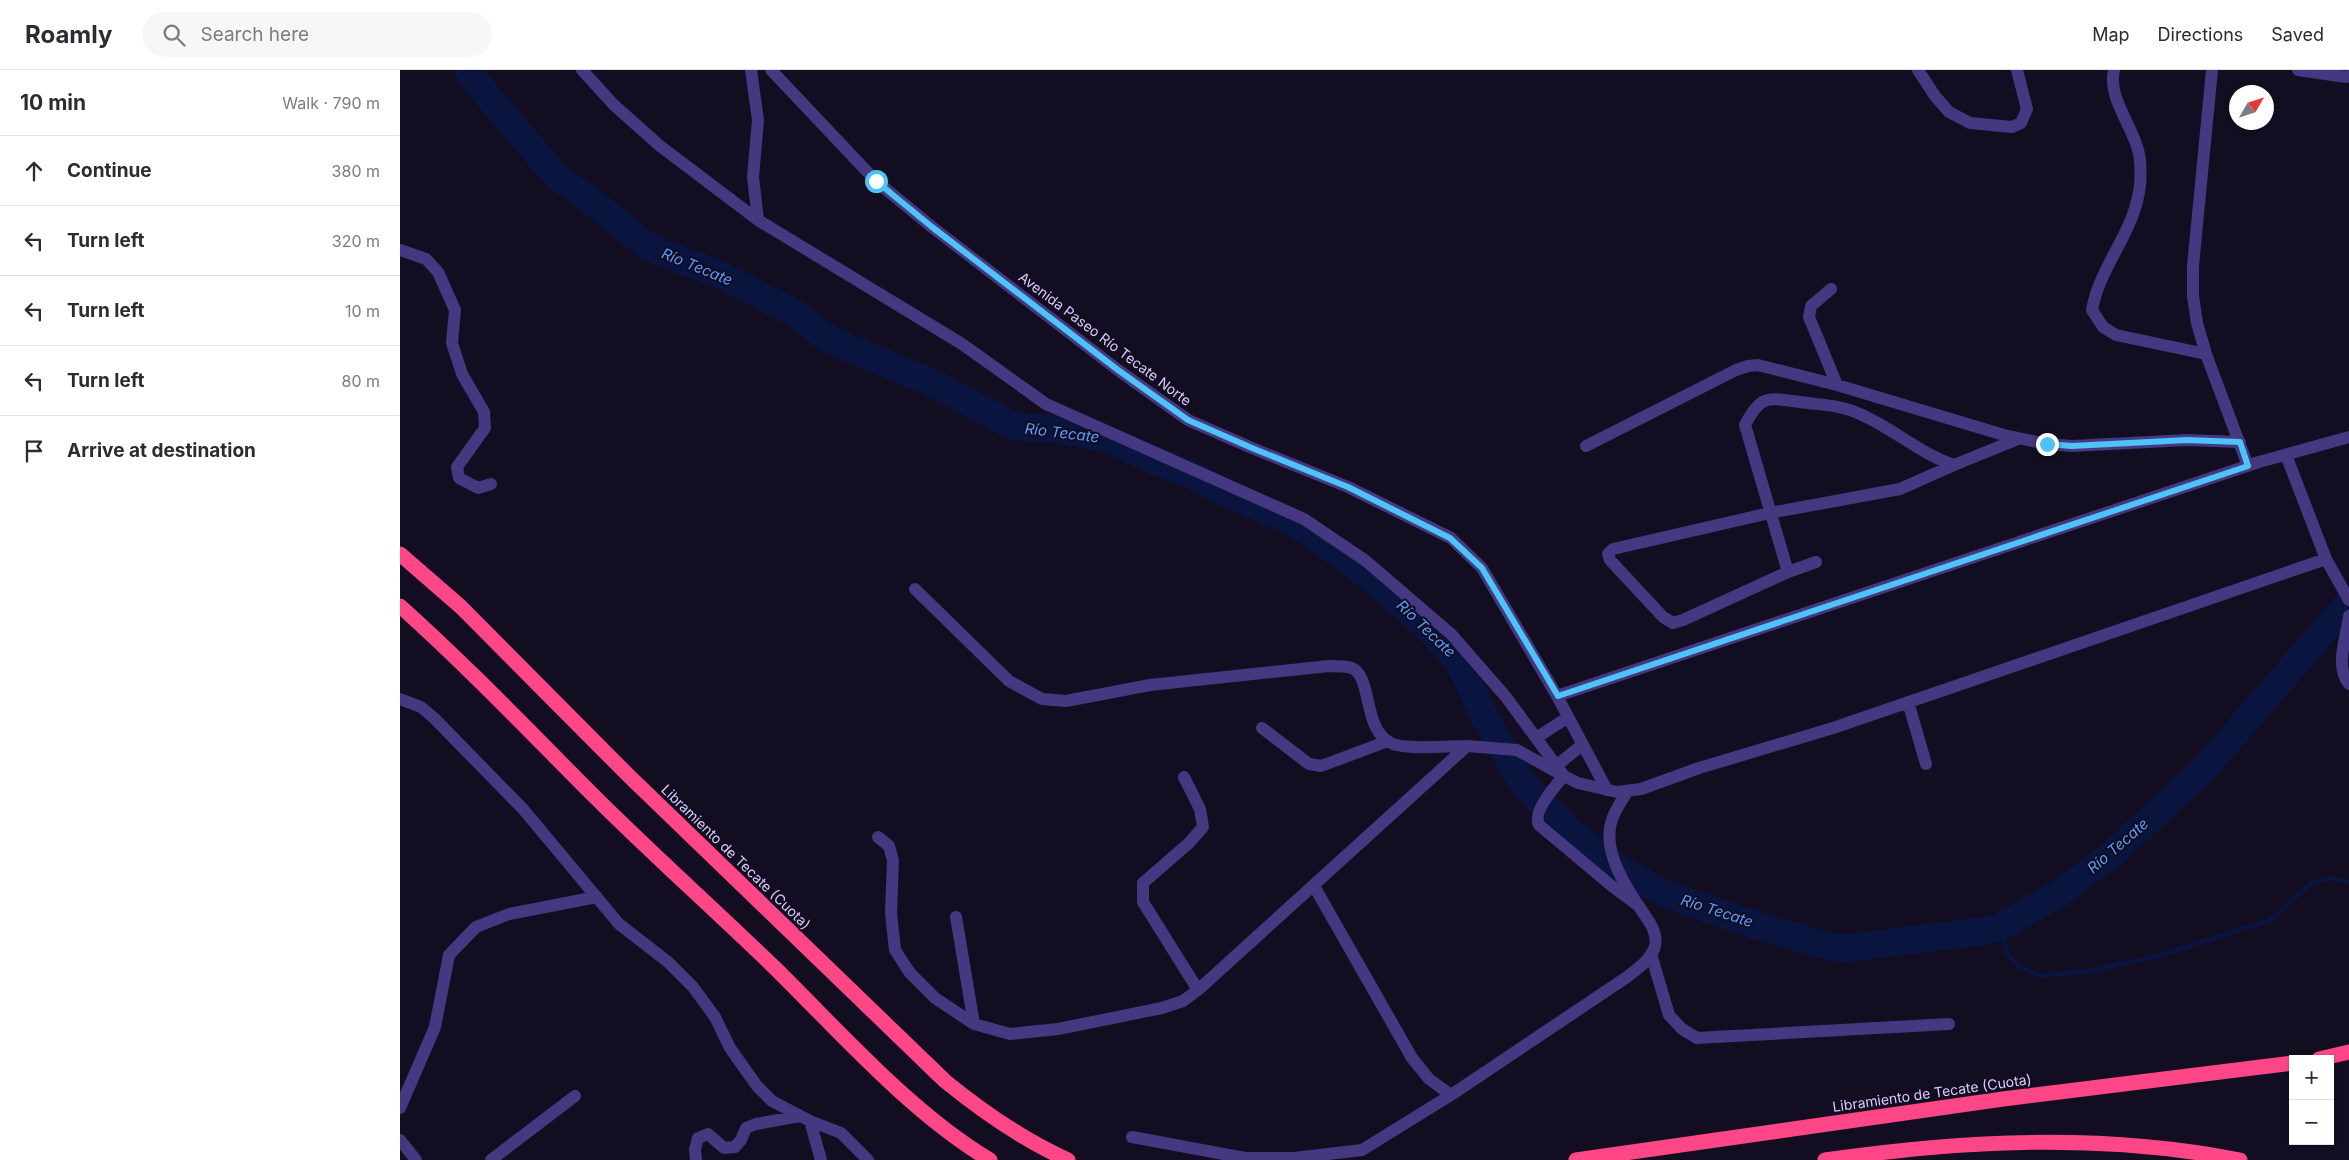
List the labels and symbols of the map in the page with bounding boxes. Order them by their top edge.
north arrow [2229,85,2274,130]
route start [865,170,888,193]
water label: Río Tecate [659,244,735,289]
street label: Avenida Paseo Río Tecate Norte [1016,268,1195,409]
water label: Río Tecate [1024,419,1100,446]
route end [2036,433,2059,456]
water label: Río Tecate [1393,596,1460,661]
street label: Libramiento de Tecate (Cuota) [658,781,814,933]
water label: Río Tecate [2083,814,2152,877]
water label: Río Tecate [1679,890,1756,931]
street label: Libramiento de Tecate (Cuota) [1831,1070,2033,1115]

